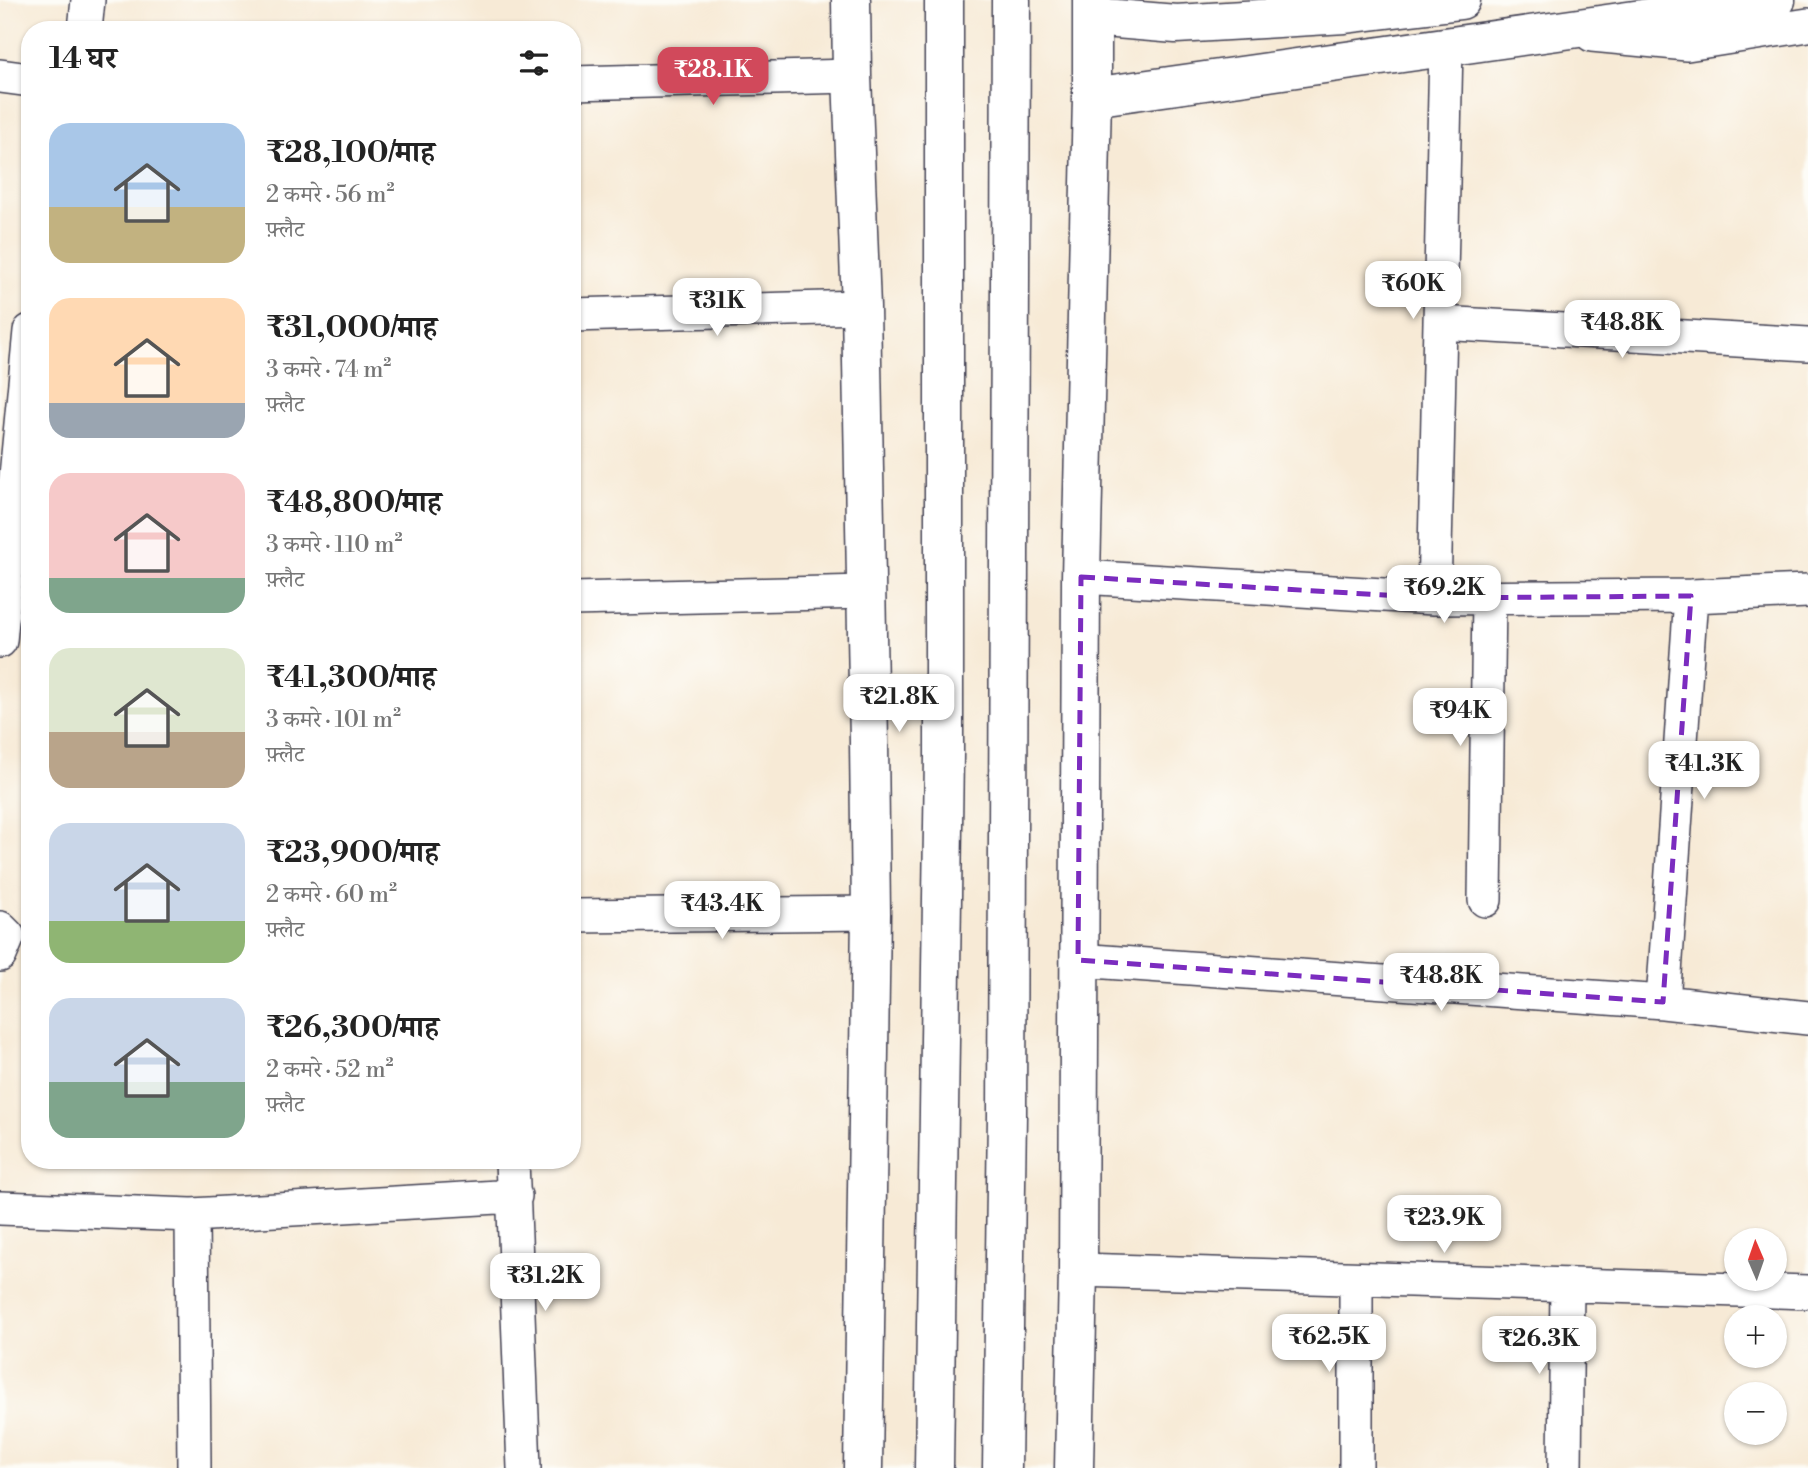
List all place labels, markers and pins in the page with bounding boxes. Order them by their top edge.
pin: ₹28.1K [656,48,770,107]
pin: ₹60K [1372,262,1454,321]
pin: ₹31K [676,278,758,338]
pin: ₹48.8K [1565,300,1679,360]
pin: ₹69.2K [1387,566,1501,625]
pin: ₹21.8K [842,674,956,734]
pin: ₹94K [1419,688,1501,748]
pin: ₹41.3K [1647,742,1761,801]
pin: ₹43.4K [665,881,779,941]
pin: ₹48.8K [1384,954,1498,1013]
pin: ₹23.9K [1387,1196,1501,1255]
pin: ₹31.2K [488,1254,602,1313]
pin: ₹62.5K [1272,1314,1386,1374]
pin: ₹26.3K [1482,1316,1596,1376]

